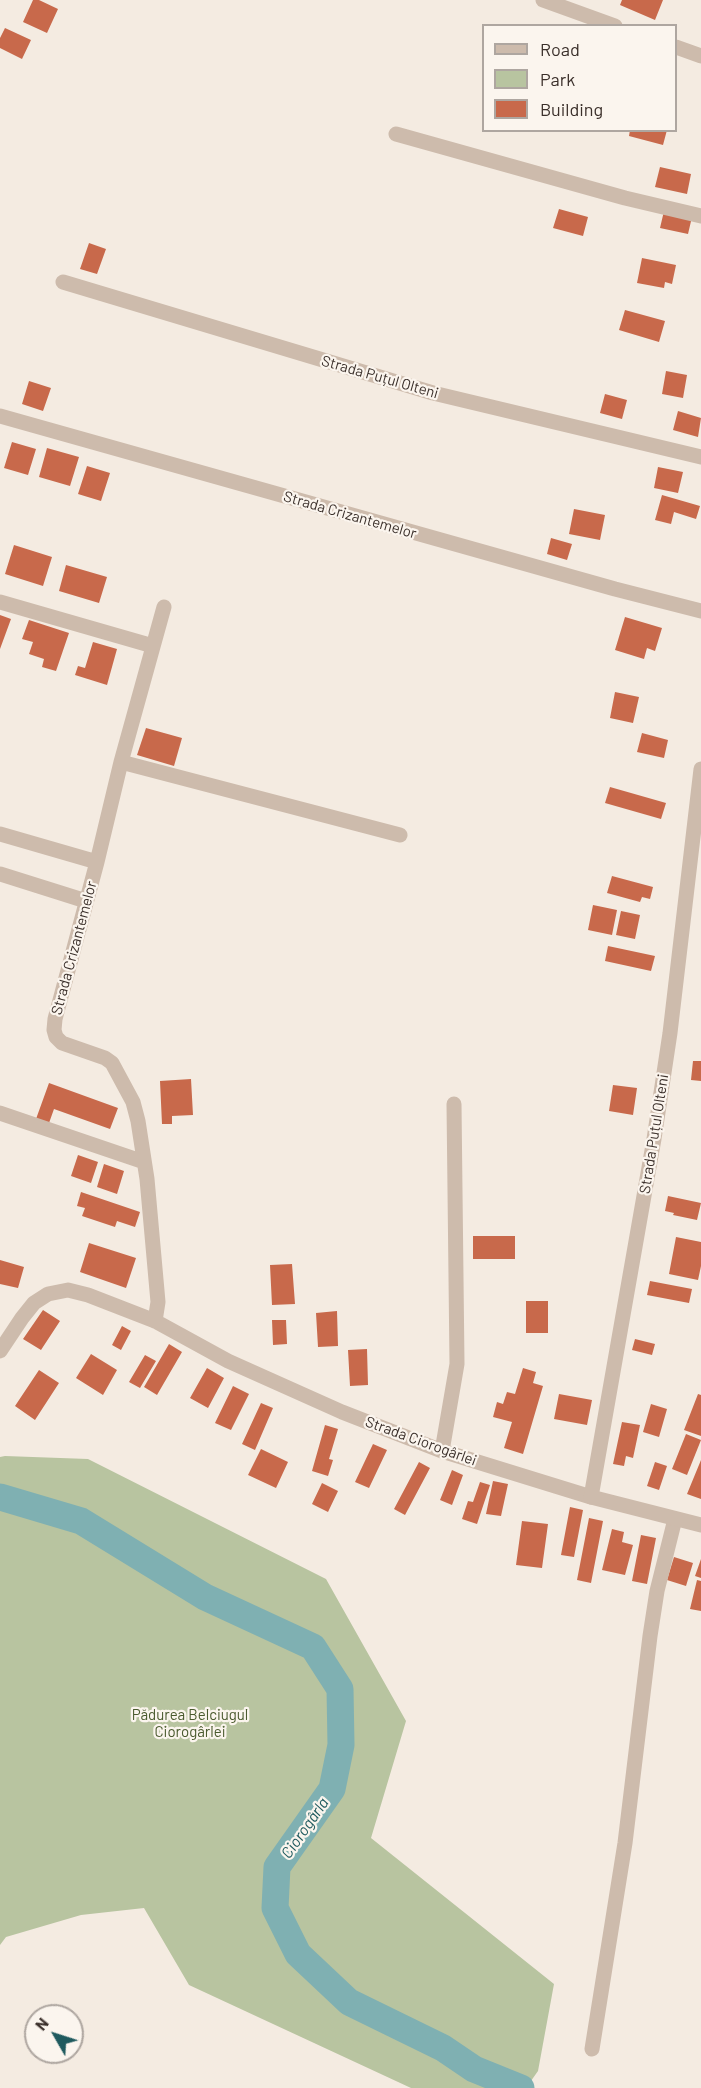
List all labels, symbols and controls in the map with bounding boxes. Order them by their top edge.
legend [482,24,677,132]
text: Road [540,38,580,60]
text: Park [540,68,575,90]
text: Building [540,98,603,120]
street label: Strada Puțul Olteni [319,352,441,402]
street label: Strada Crizantemelor [281,487,419,543]
street label: Strada Crizantemelor [48,879,100,1017]
street label: Strada Puțul Olteni [636,1073,672,1195]
street label: Strada Ciorogârlei [363,1412,479,1470]
park label: Pădurea Belciugul Ciorogârlei [132,1706,248,1741]
water label: Ciorogârla [277,1794,333,1862]
north arrow [24,2004,84,2064]
text: N [30,2014,52,2034]

